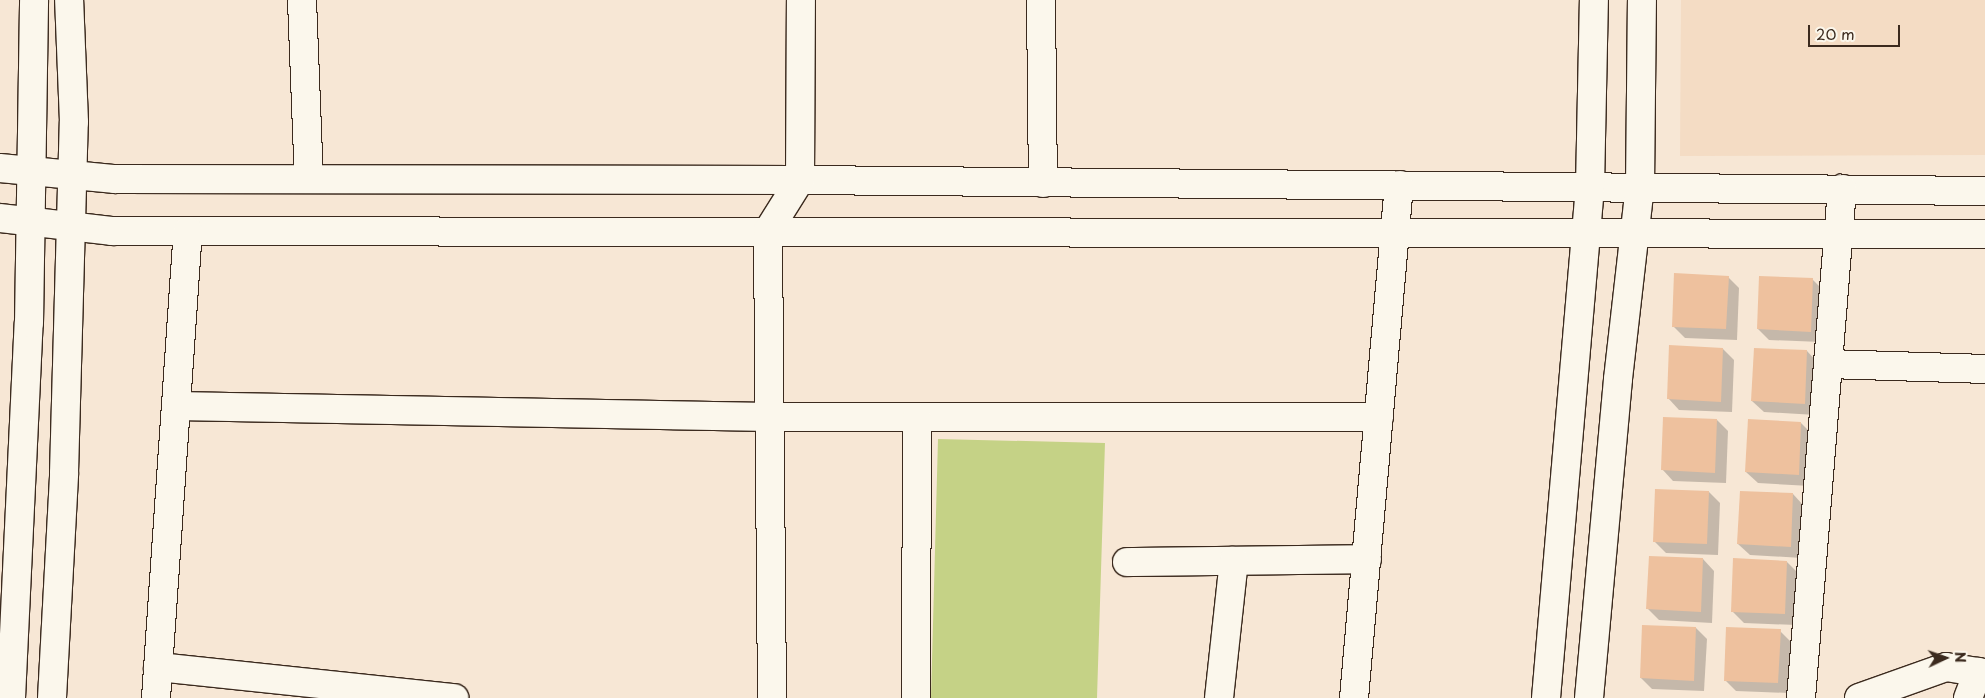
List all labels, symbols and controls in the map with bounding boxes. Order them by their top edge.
scale bar [1810,15,1902,47]
text: 20 m [1816,22,1855,45]
north arrow [1920,633,1970,683]
text: N [1950,651,1971,663]

